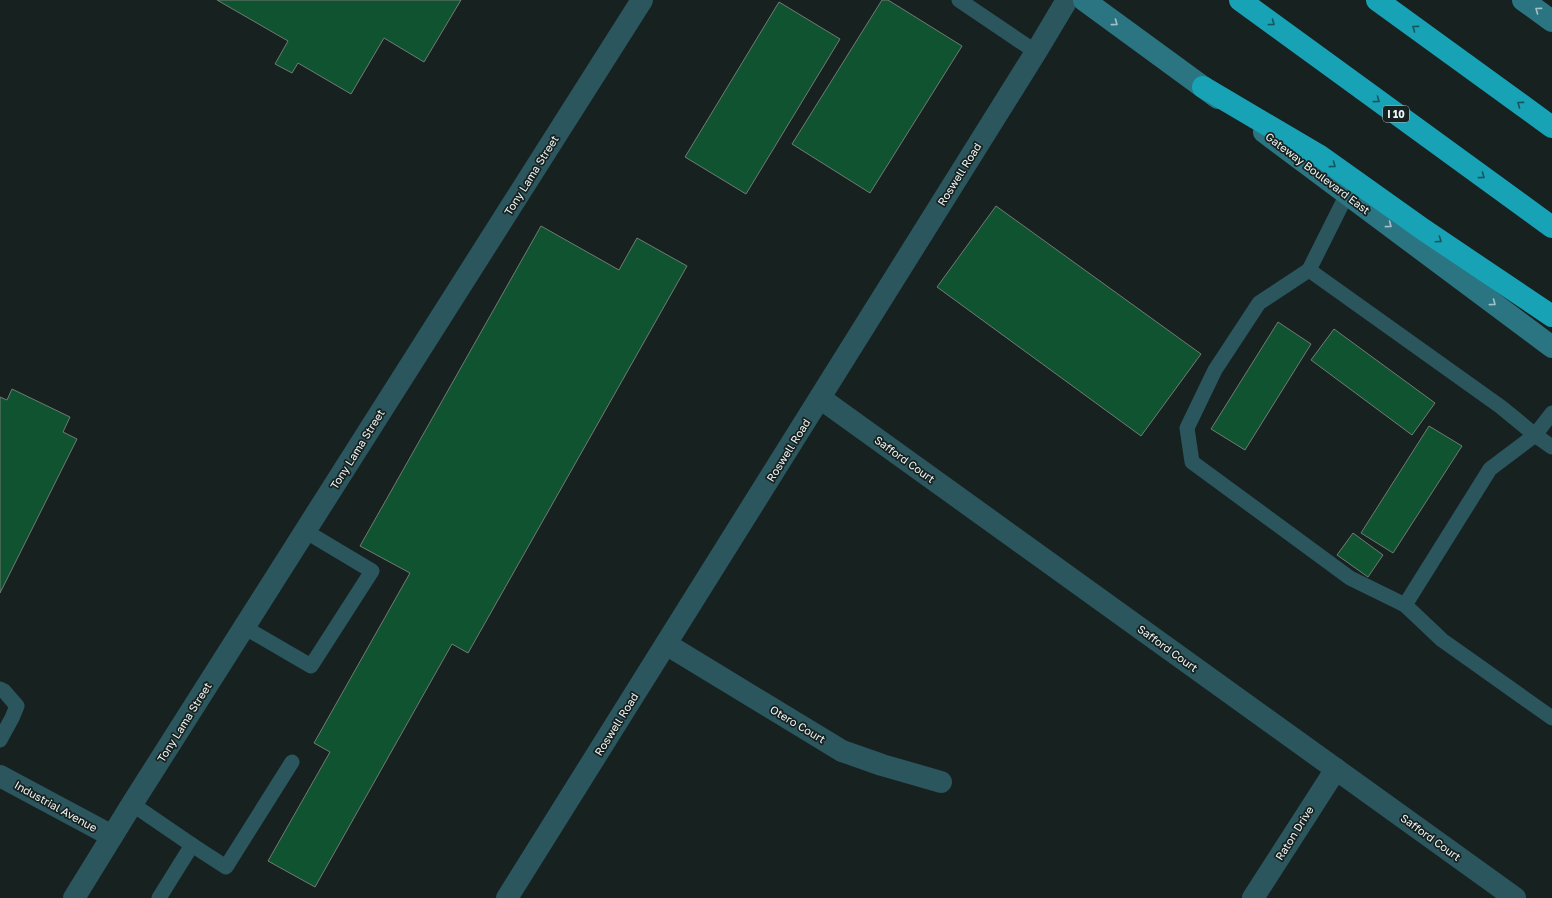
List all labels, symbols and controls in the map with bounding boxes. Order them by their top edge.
one-way arrow [1535,8,1542,15]
one-way arrow [1111,18,1118,25]
one-way arrow [1268,18,1275,26]
one-way arrow [1413,26,1420,33]
one-way arrow [1373,95,1380,103]
one-way arrow [1518,102,1525,109]
road number: I 10 [1383,106,1409,122]
street label: Gateway Boulevard East [1263,130,1373,216]
street label: Tony Lama Street [501,133,561,217]
street label: Roswell Road [934,140,984,208]
one-way arrow [1329,160,1336,168]
one-way arrow [1478,171,1485,179]
one-way arrow [1384,220,1391,227]
one-way arrow [1435,235,1442,243]
one-way arrow [1489,298,1496,305]
street label: Tony Lama Street [327,407,387,491]
street label: Roswell Road [763,416,813,484]
street label: Safford Court [872,433,938,485]
street label: Safford Court [1135,622,1201,674]
street label: Tony Lama Street [154,680,214,764]
street label: Roswell Road [591,690,641,758]
street label: Otero Court [768,702,828,746]
street label: Industrial Avenue [12,778,100,834]
street label: Raton Drive [1272,804,1316,862]
street label: Safford Court [1398,811,1464,863]

